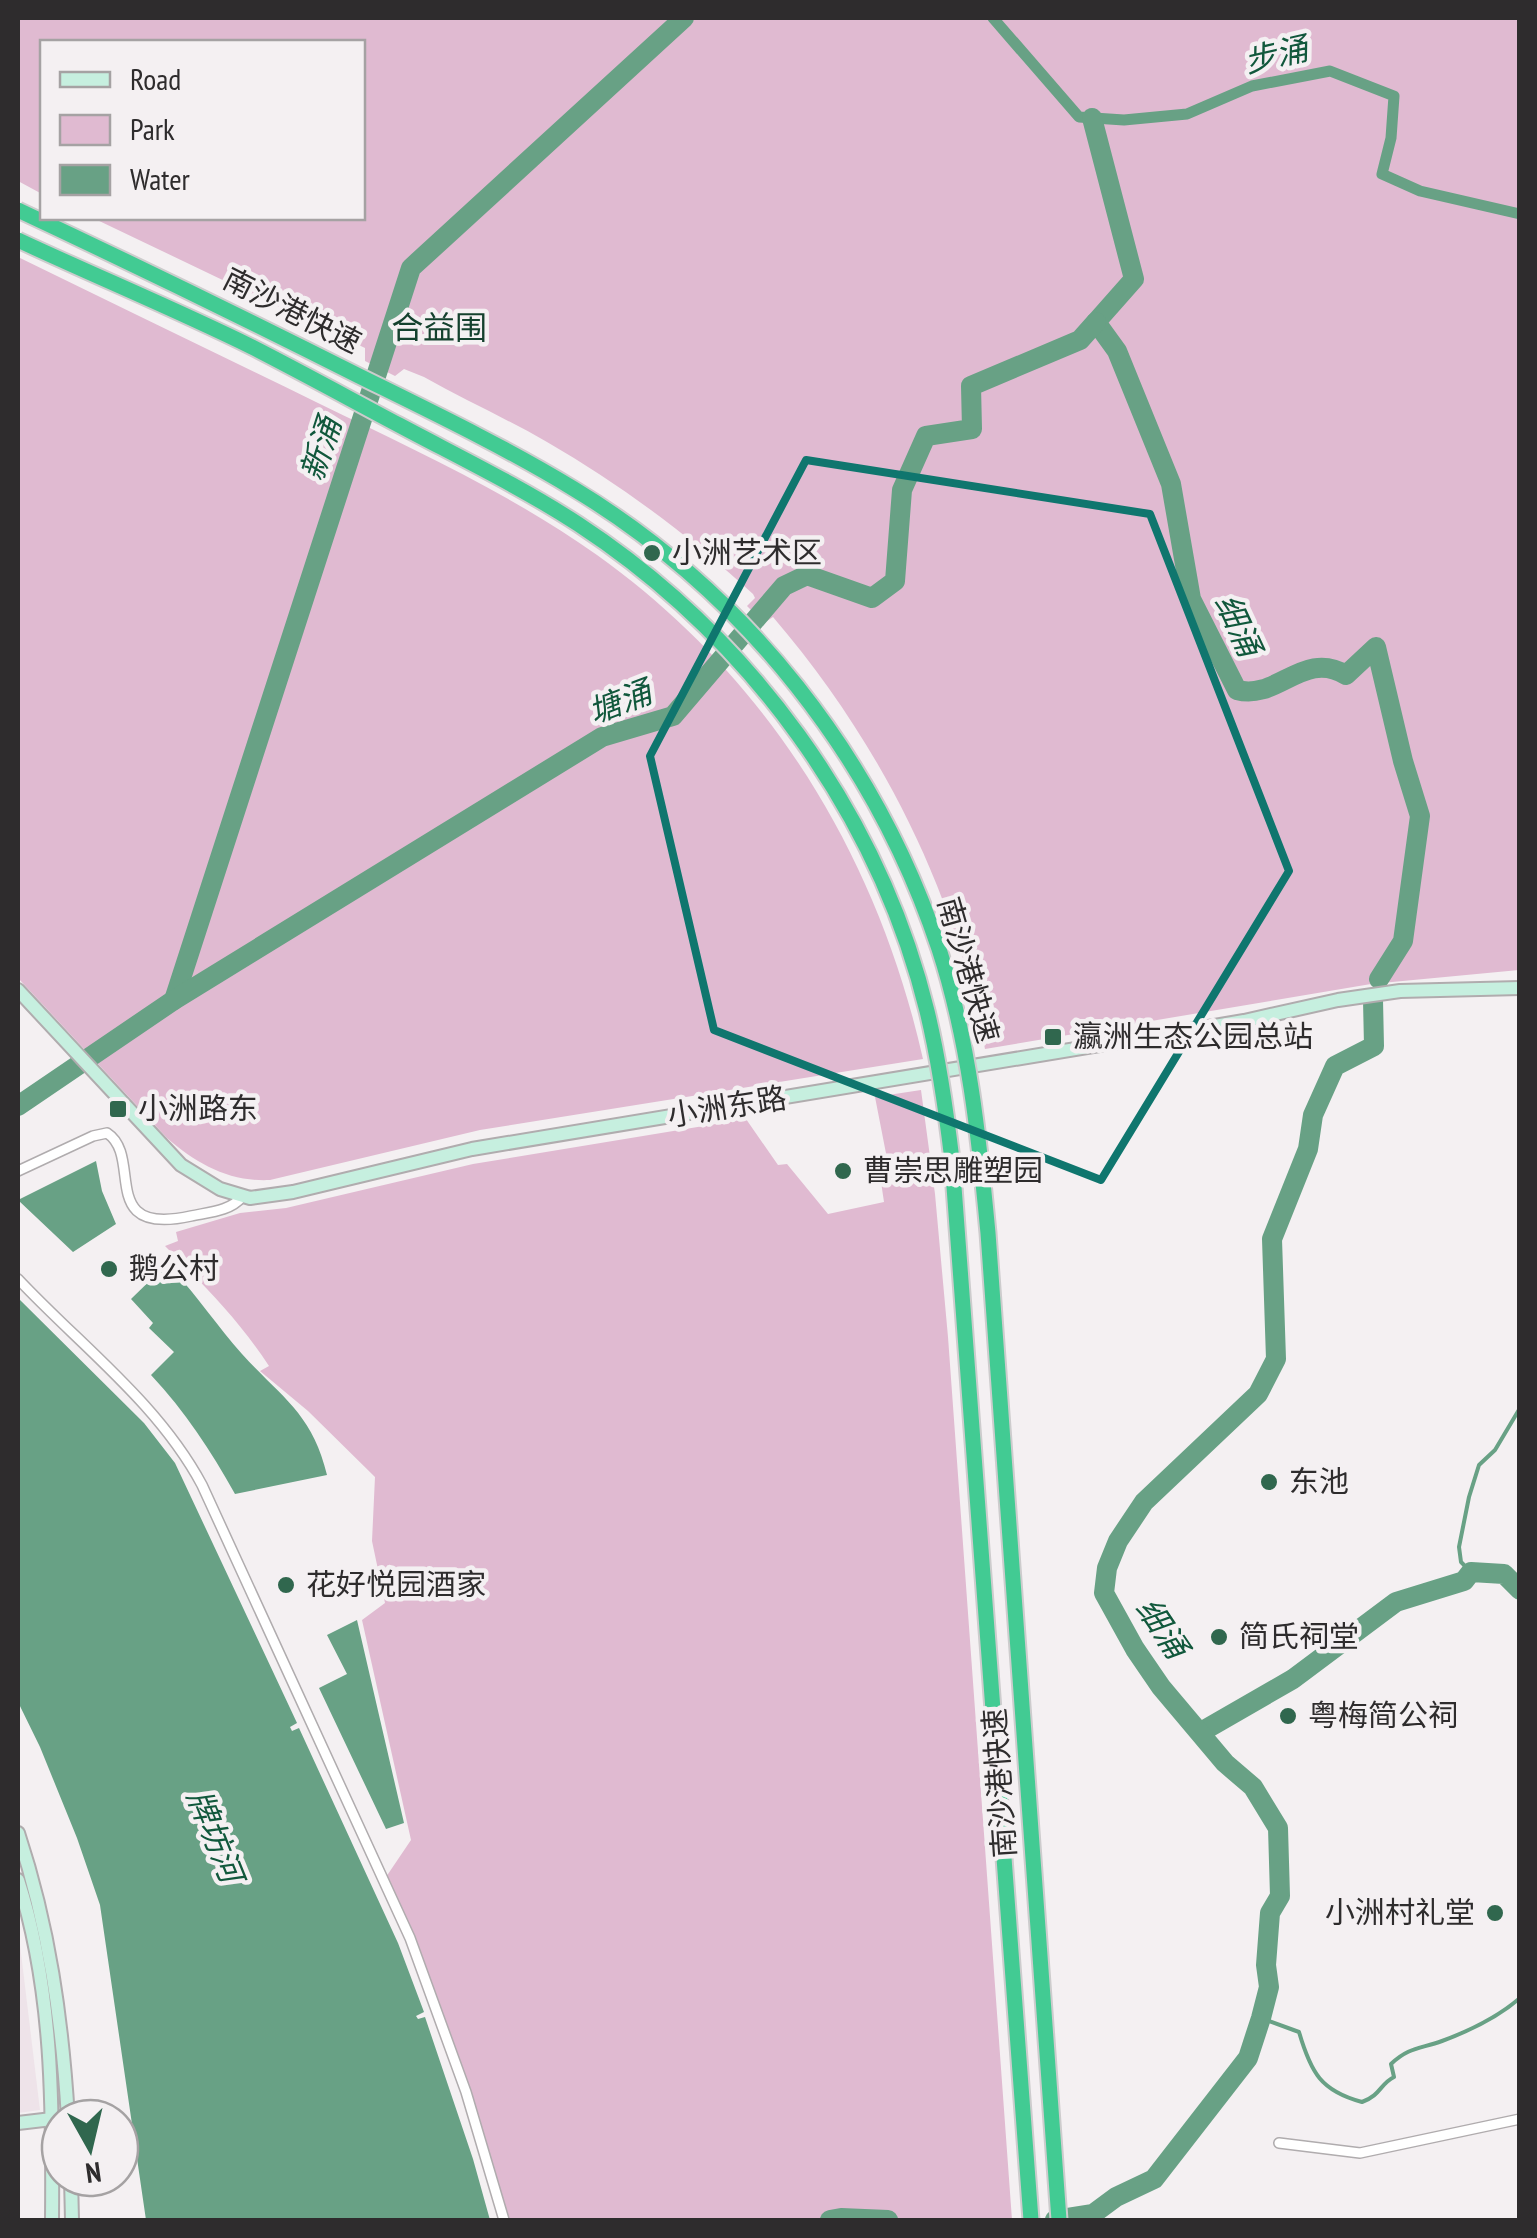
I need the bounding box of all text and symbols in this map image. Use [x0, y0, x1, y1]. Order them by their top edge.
water label: 步涌 [1240, 26, 1315, 82]
legend [40, 40, 365, 220]
text: Road [130, 59, 181, 98]
text: Park [130, 109, 175, 148]
text: Water [130, 159, 191, 198]
street label: 南沙港快速 [217, 258, 368, 361]
district label: 合益围 [391, 306, 487, 348]
water label: 新涌 [290, 409, 351, 486]
place label: 小洲艺术区 [672, 532, 822, 571]
marker: 小洲艺术区 [641, 542, 663, 564]
water label: 细涌 [1206, 587, 1273, 665]
water label: 塘涌 [582, 669, 660, 732]
street label: 南沙港快速 [930, 892, 1009, 1047]
place label: 瀛洲生态公园总站 [1073, 1016, 1313, 1055]
marker: 瀛洲生态公园总站 [1042, 1026, 1064, 1048]
street label: 小洲东路 [664, 1077, 789, 1134]
place label: 小洲路东 [138, 1088, 258, 1127]
marker: 小洲路东 [107, 1098, 129, 1120]
place label: 曹崇思雕塑园 [863, 1150, 1043, 1189]
marker: 曹崇思雕塑园 [832, 1160, 854, 1182]
place label: 鹅公村 [129, 1248, 219, 1287]
marker: 鹅公村 [98, 1258, 120, 1280]
place label: 东池 [1289, 1461, 1349, 1500]
marker: 东池 [1258, 1471, 1280, 1493]
place label: 花好悦园酒家 [306, 1564, 486, 1603]
marker: 花好悦园酒家 [275, 1574, 297, 1596]
water label: 细涌 [1128, 1589, 1200, 1668]
place label: 简氏祠堂 [1239, 1616, 1359, 1655]
marker: 简氏祠堂 [1208, 1626, 1230, 1648]
place label: 粤梅简公祠 [1308, 1695, 1458, 1734]
marker: 粤梅简公祠 [1277, 1705, 1299, 1727]
street label: 南沙港快速 [974, 1707, 1023, 1859]
water label: 牌坊河 [178, 1783, 256, 1894]
place label: 小洲村礼堂 [1325, 1892, 1475, 1931]
marker: 小洲村礼堂 [1484, 1902, 1506, 1924]
north arrow [40, 2098, 140, 2198]
text: N [83, 2154, 104, 2193]

